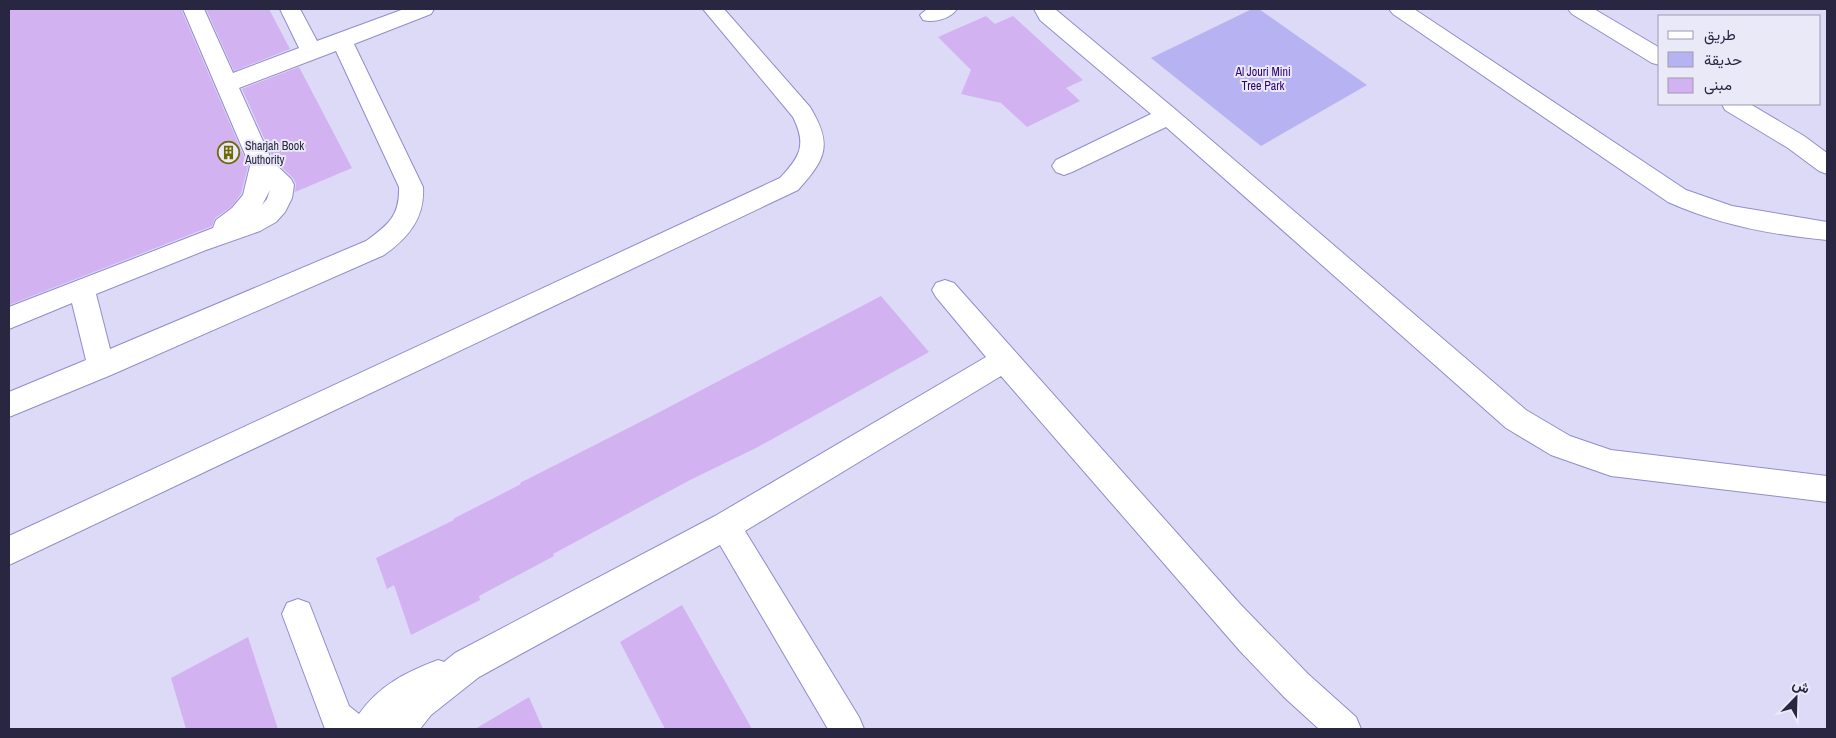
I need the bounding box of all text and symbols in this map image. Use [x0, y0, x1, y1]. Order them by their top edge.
legend [1658, 15, 1821, 105]
text: طريق [1704, 24, 1736, 45]
text: حديقة [1704, 49, 1742, 70]
park label: Al Jouri Mini Tree Park [1234, 64, 1291, 94]
text: مبنى [1704, 74, 1732, 95]
place label: Sharjah Book Authority [244, 138, 304, 168]
building icon: Sharjah Book Authority [217, 141, 241, 165]
north arrow [1771, 673, 1821, 723]
text: ش [1790, 674, 1812, 698]

